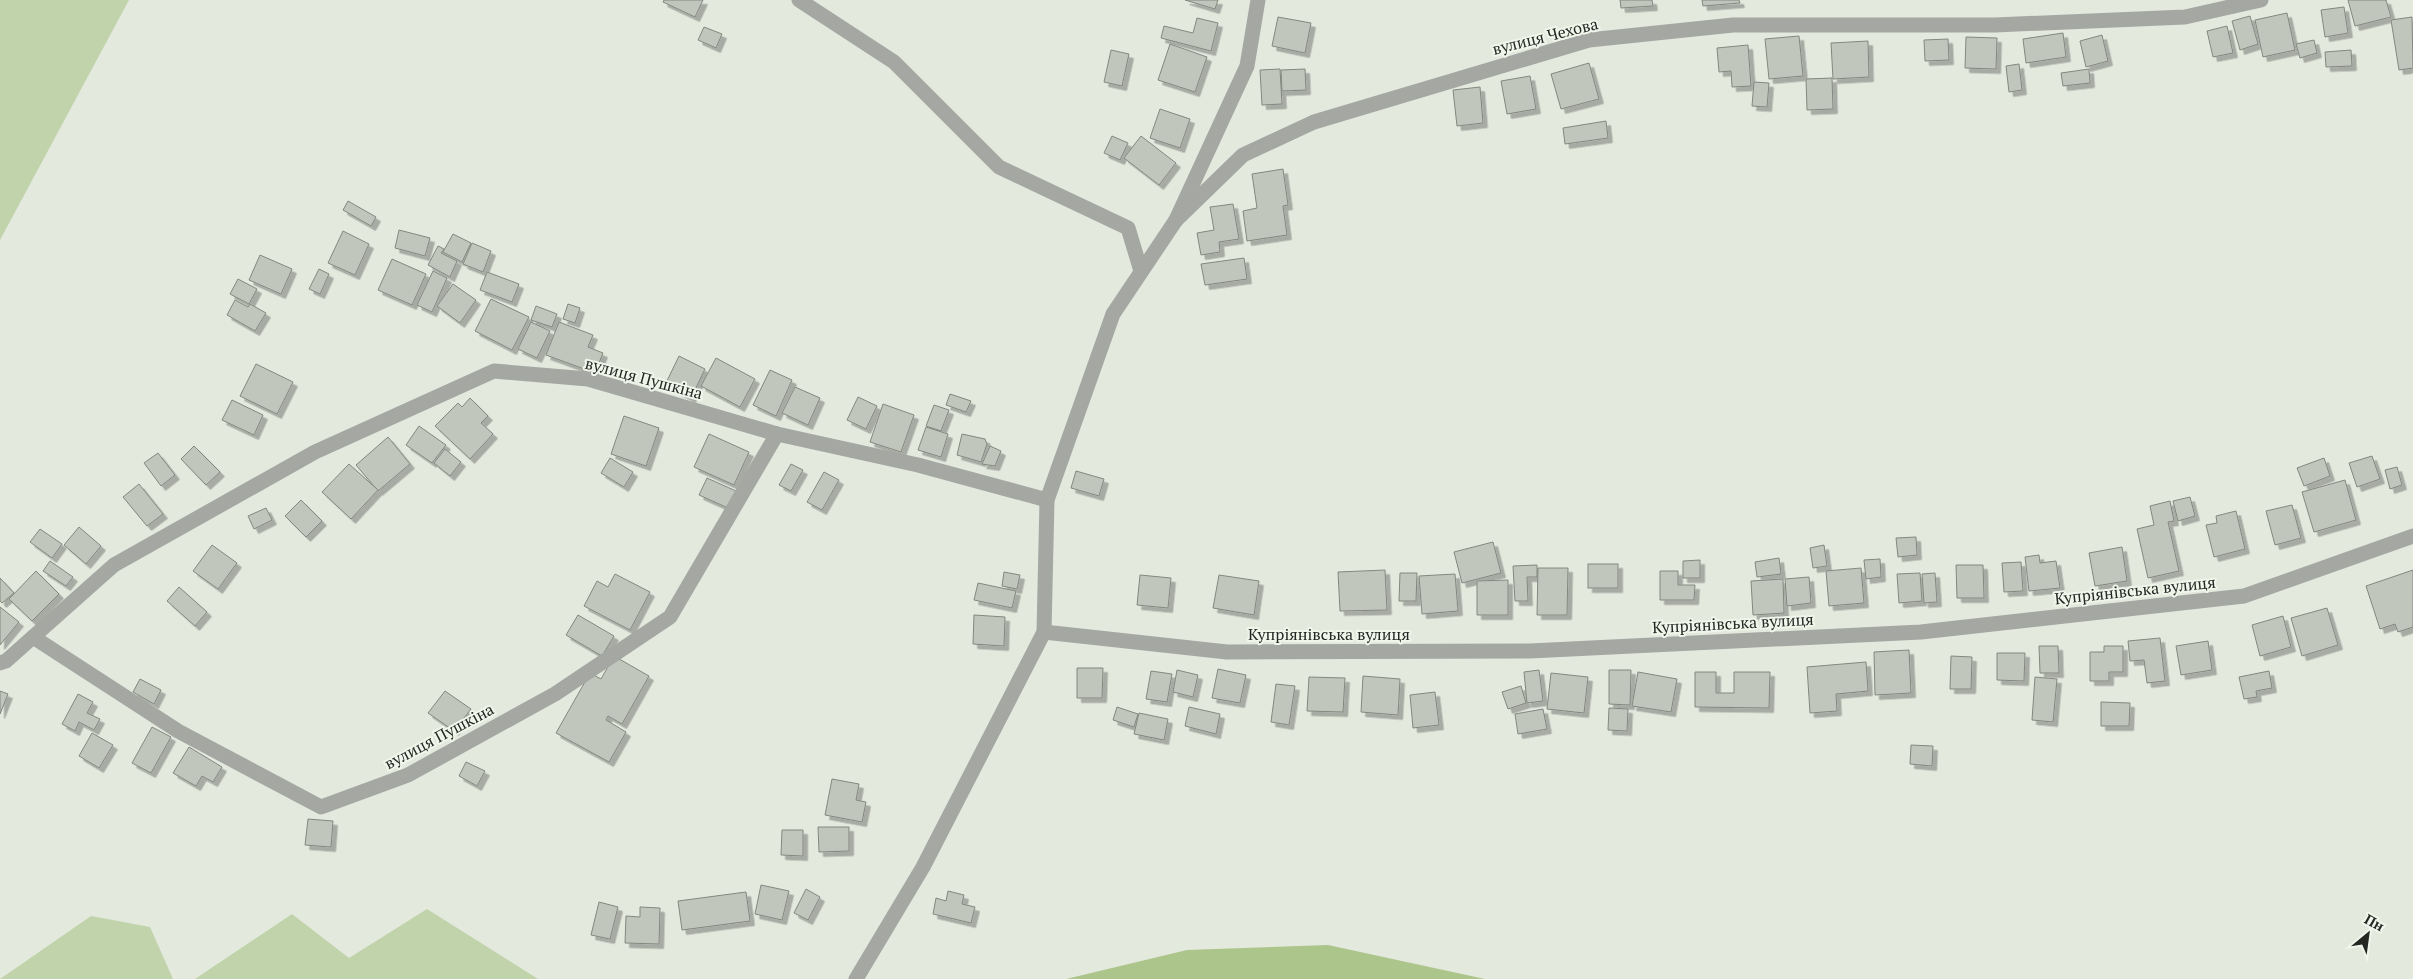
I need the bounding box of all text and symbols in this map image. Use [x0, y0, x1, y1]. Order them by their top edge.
street label: вулиця Чехова [1490, 12, 1600, 60]
street label: вулиця Пушкіна [583, 352, 705, 404]
street label: Купріянівська вулиця [2053, 571, 2217, 609]
street label: Купріянівська вулиця [1652, 608, 1814, 638]
street label: Купріянівська вулиця [1248, 623, 1410, 645]
street label: вулиця Пушкіна [380, 698, 498, 774]
north arrow [2343, 909, 2393, 959]
text: Пн [2361, 909, 2388, 935]

